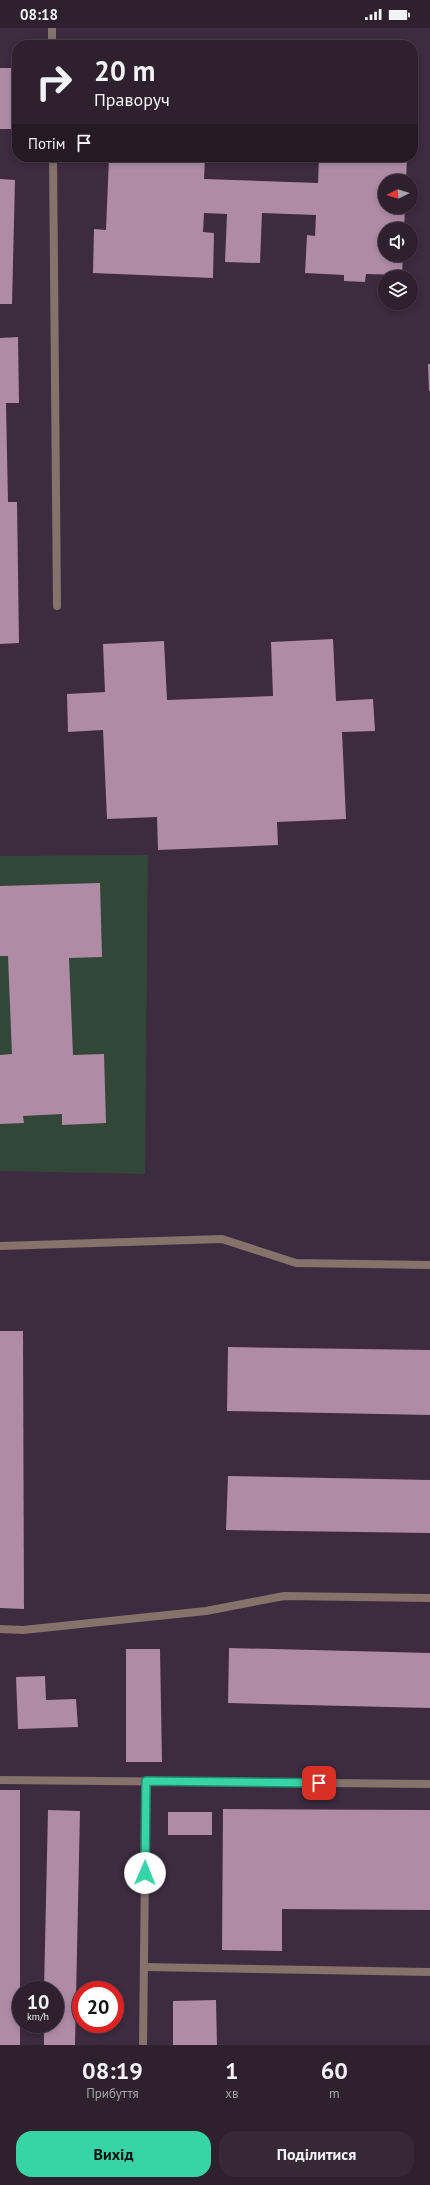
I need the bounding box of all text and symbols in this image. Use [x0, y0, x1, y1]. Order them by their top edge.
text: 08:18 [20, 5, 58, 24]
text: 20 m [94, 52, 155, 89]
icon: right [28, 56, 80, 108]
text: Праворуч [94, 88, 170, 111]
icon: arrive [73, 132, 95, 154]
text: Потім [28, 134, 65, 153]
north arrow [378, 174, 418, 214]
map controls [378, 174, 418, 310]
button: sound [378, 222, 418, 262]
button: layers [378, 270, 418, 310]
pin [302, 1766, 336, 1800]
icon: arrive [308, 1772, 330, 1794]
position arrow [124, 1852, 166, 1894]
speed limit sign: 20 [72, 1981, 124, 2033]
text: 10 [27, 1989, 49, 2015]
text: km/h [27, 2010, 49, 2023]
text: 08:19 [82, 2055, 143, 2086]
text: 1 [225, 2055, 239, 2086]
text: 60 [321, 2055, 348, 2086]
text: Прибуття [86, 2085, 139, 2102]
text: хв [225, 2085, 238, 2102]
text: m [329, 2085, 340, 2102]
button: Вихід [16, 2131, 211, 2177]
button: Поділитися [219, 2131, 414, 2177]

